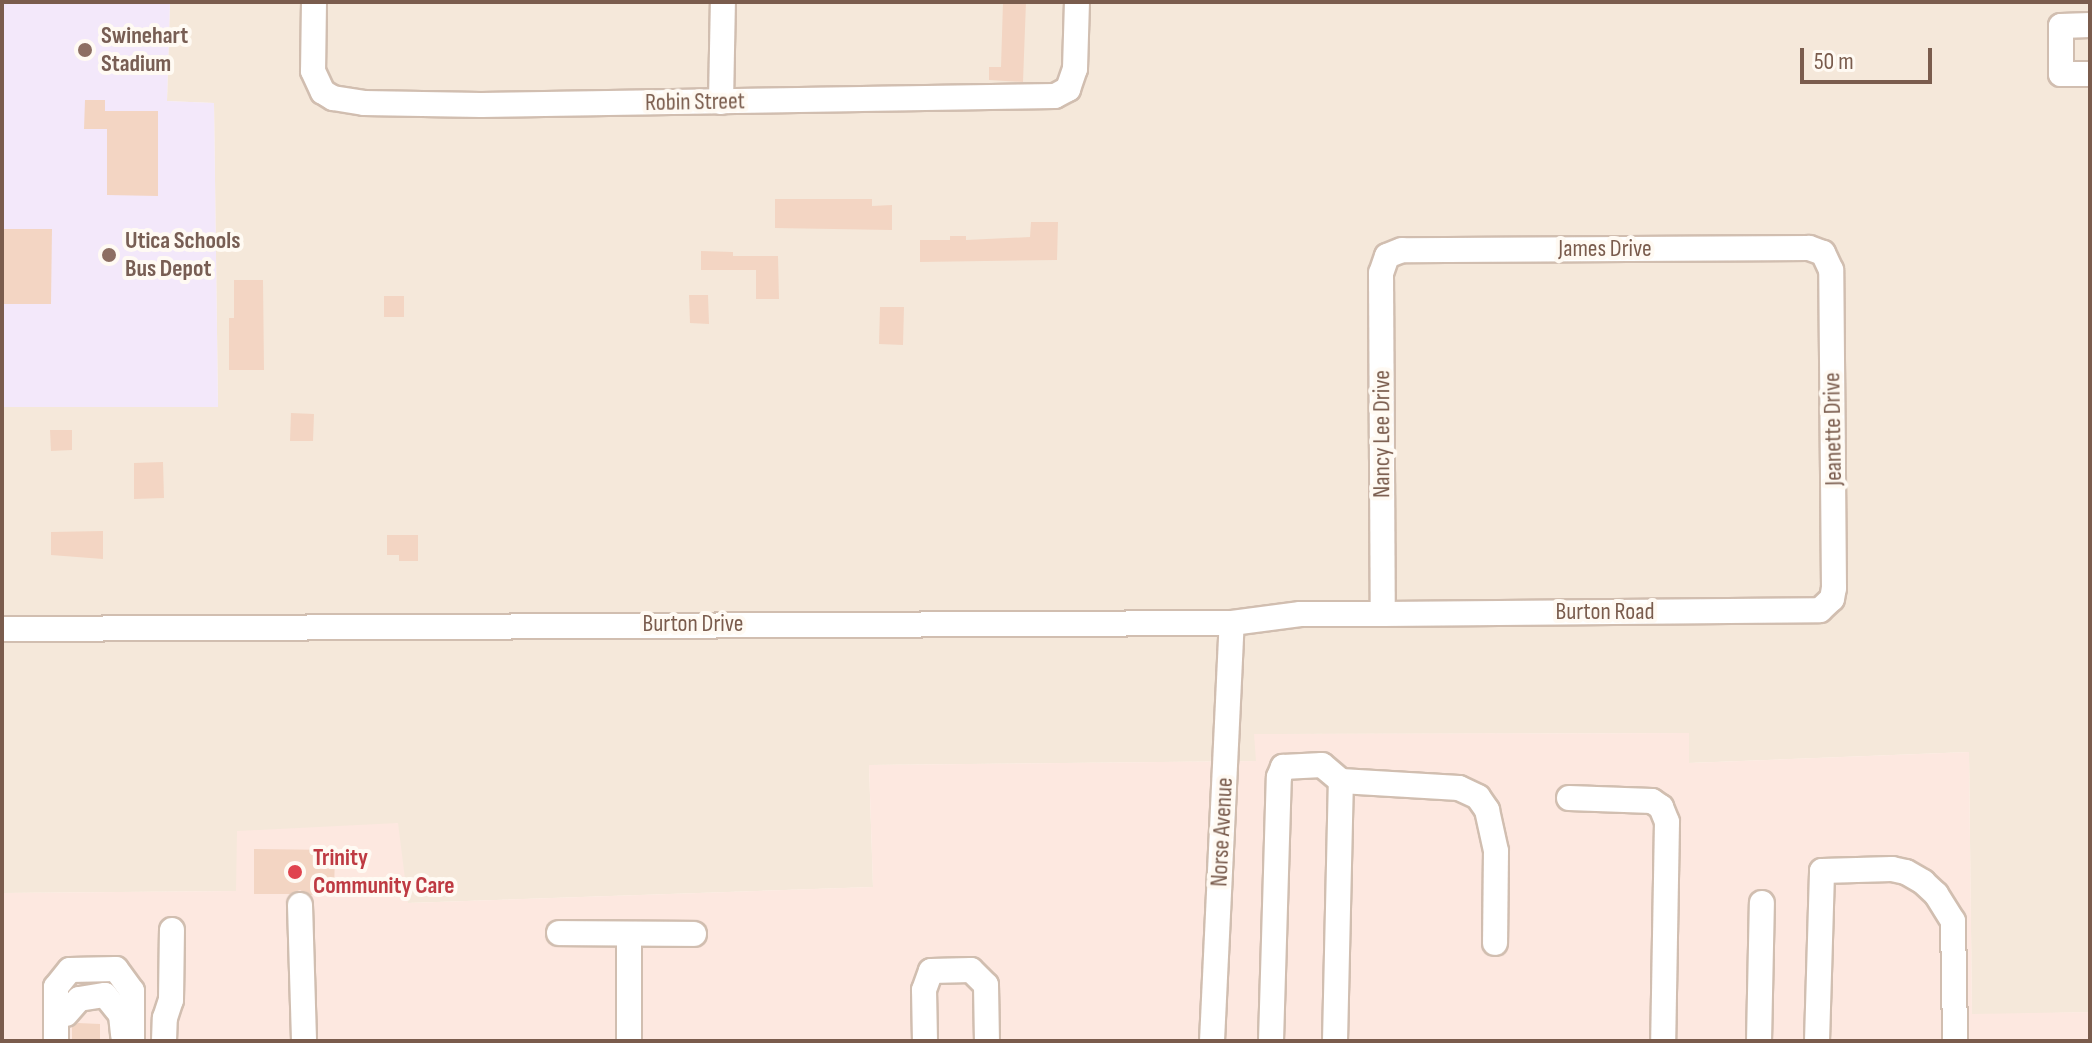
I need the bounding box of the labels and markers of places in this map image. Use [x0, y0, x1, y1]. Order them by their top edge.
place label: Swinehart Stadium [101, 22, 188, 78]
marker: Swinehart Stadium [76, 41, 94, 59]
place label: Utica Schools Bus Depot [125, 227, 240, 283]
marker: Utica Schools Bus Depot [100, 246, 118, 264]
place label: Trinity Community Care [313, 844, 455, 900]
marker: Trinity Community Care [284, 861, 306, 883]

